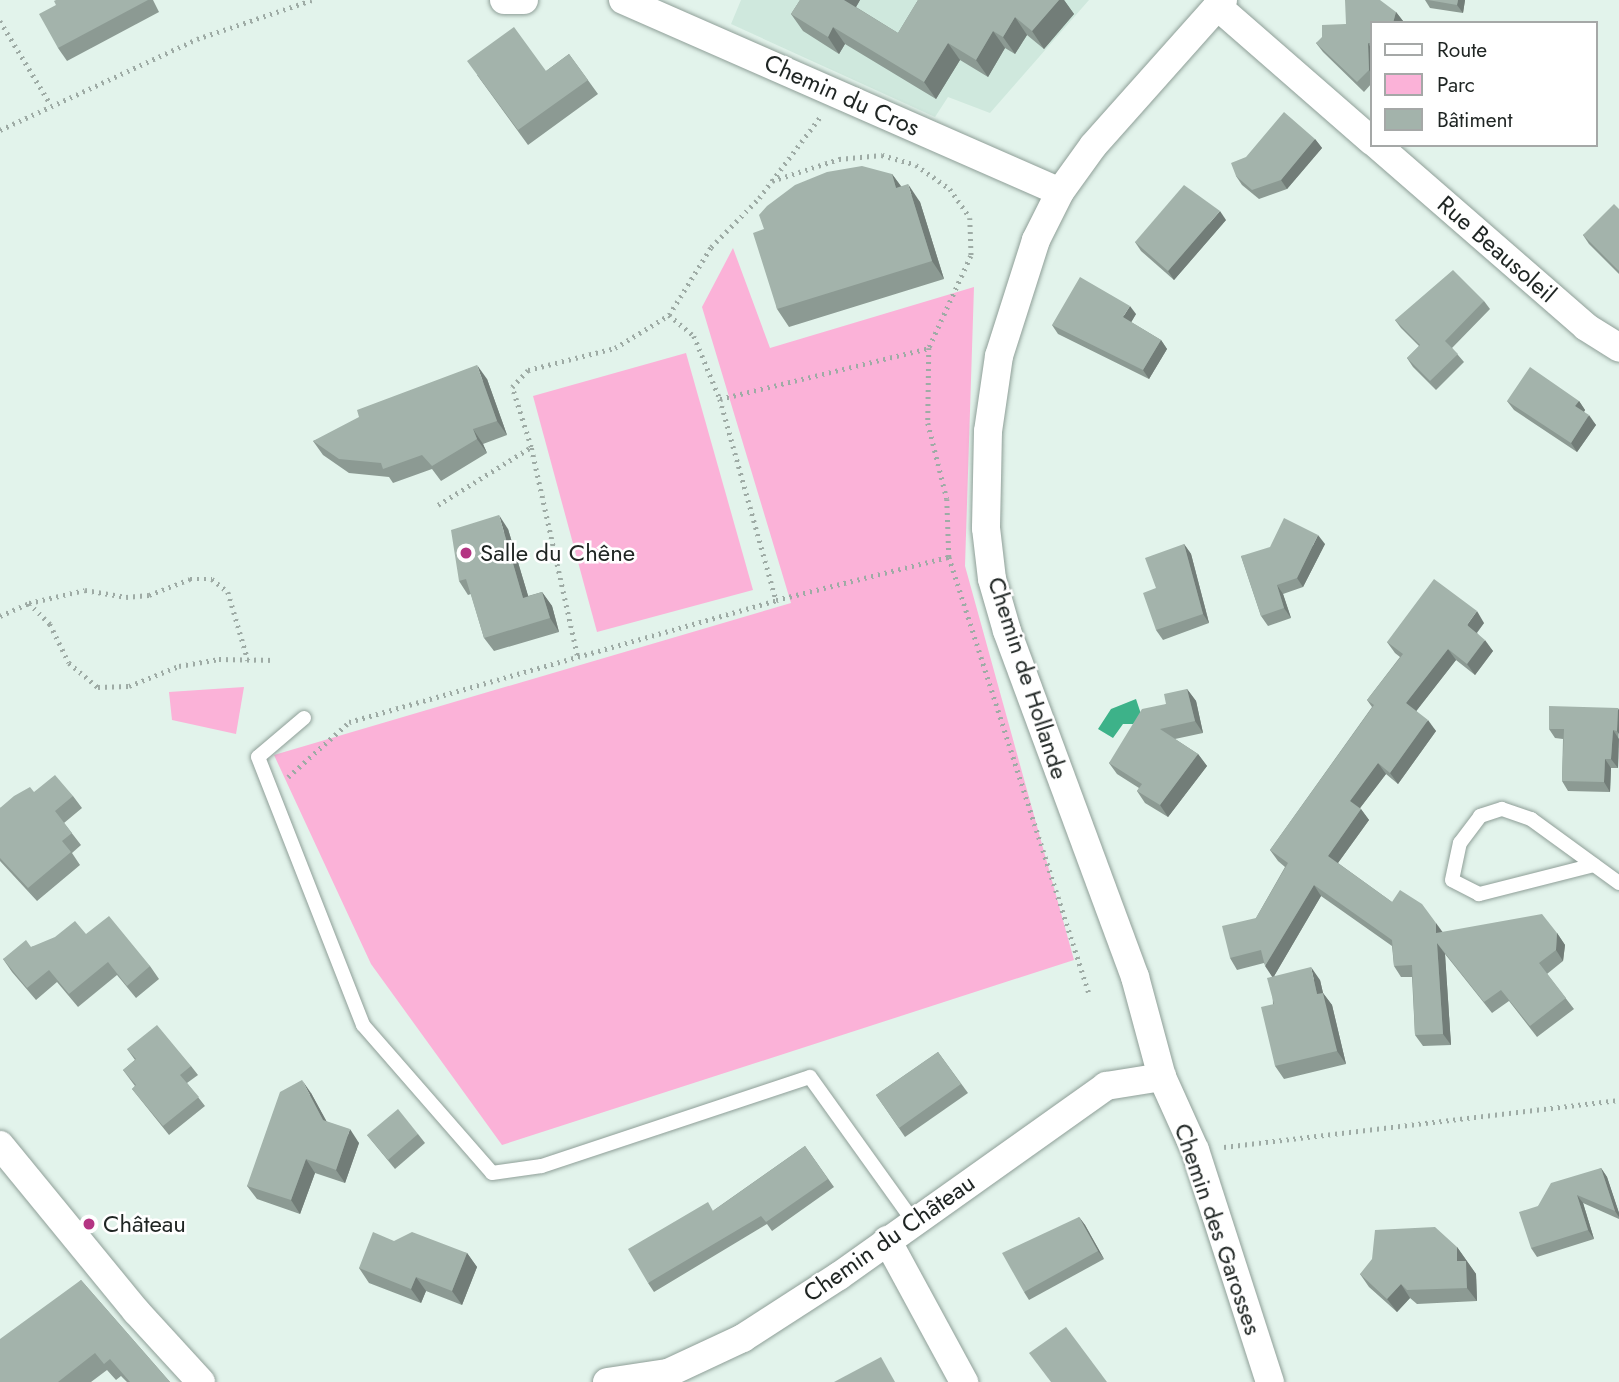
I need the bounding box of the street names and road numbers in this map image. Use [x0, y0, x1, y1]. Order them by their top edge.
street label: Chemin du Cros [760, 48, 924, 142]
street label: Rue Beausoleil [1432, 190, 1562, 308]
street label: Chemin de Hollande [982, 573, 1074, 783]
street label: Chemin des Garosses [1168, 1120, 1268, 1338]
street label: Chemin du Château [798, 1168, 980, 1308]

